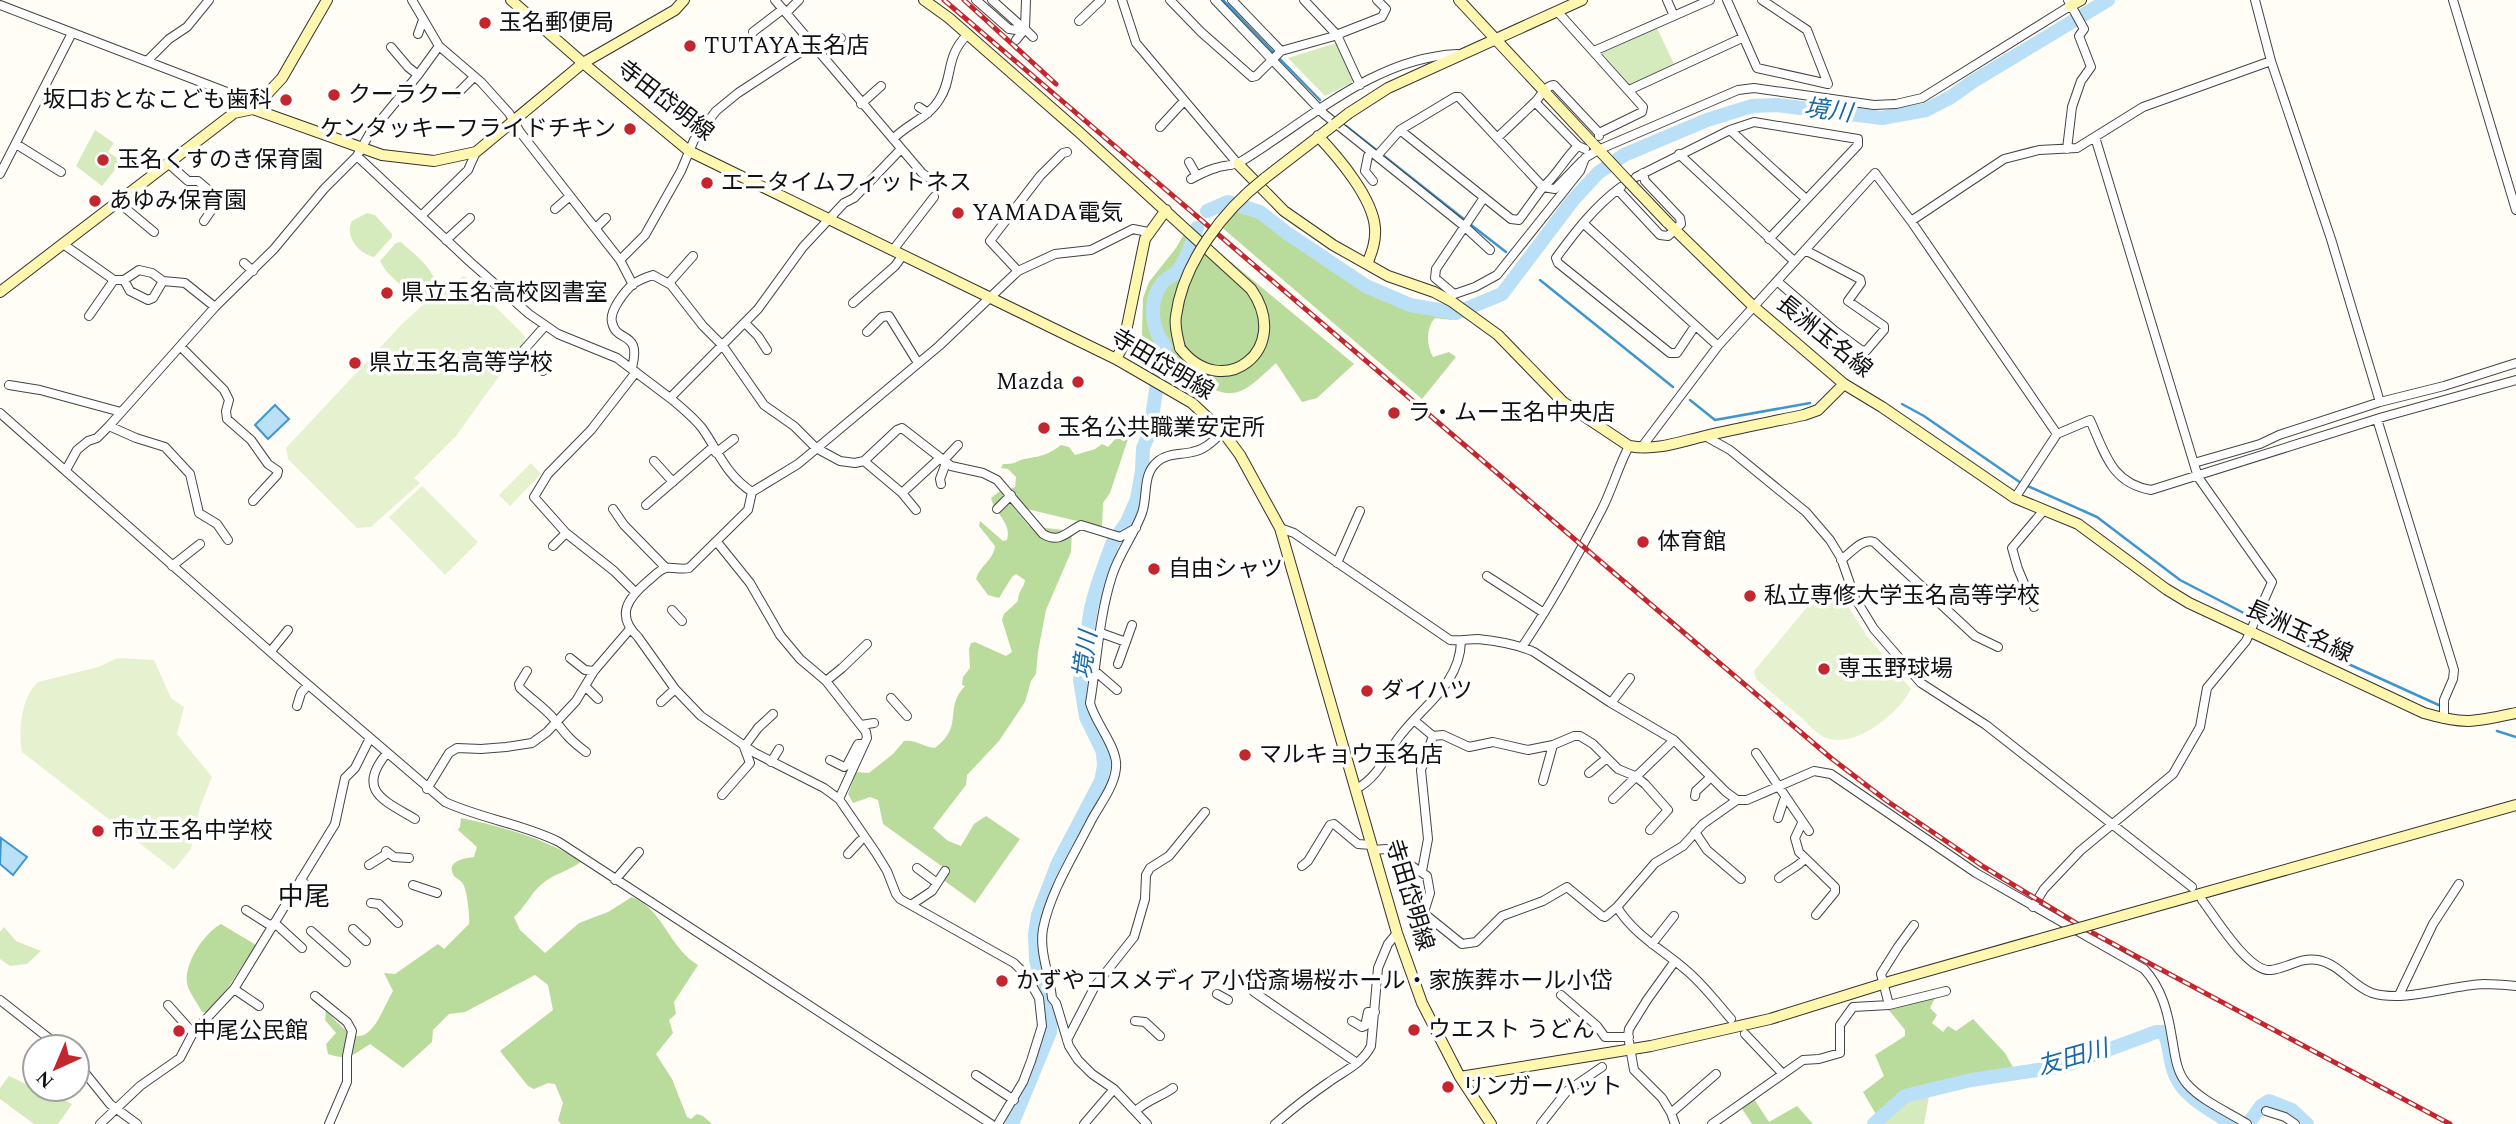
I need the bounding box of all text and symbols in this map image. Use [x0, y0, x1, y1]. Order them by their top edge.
place label: 玉名郵便局 [499, 6, 614, 41]
marker: 玉名郵便局 [477, 15, 493, 31]
place label: TUTAYA玉名店 [704, 29, 869, 64]
marker: TUTAYA玉名店 [682, 38, 698, 54]
street label: 寺田岱明線 [609, 52, 721, 150]
place label: クーラクー [348, 78, 463, 113]
place label: 坂口おとなこども歯科 [43, 83, 272, 118]
marker: クーラクー [326, 87, 342, 103]
water label: 境川 [1802, 90, 1857, 132]
marker: 坂口おとなこども歯科 [278, 92, 294, 108]
place label: ケンタッキーフライドチキン [320, 112, 616, 147]
marker: ケンタッキーフライドチキン [622, 121, 638, 137]
place label: 玉名くすのき保育園 [117, 143, 323, 178]
marker: 玉名くすのき保育園 [95, 152, 111, 168]
place label: エニタイムフィットネス [721, 166, 972, 201]
marker: エニタイムフィットネス [699, 175, 715, 191]
place label: あゆみ保育園 [109, 184, 247, 219]
marker: あゆみ保育園 [87, 193, 103, 209]
place label: YAMADA電気 [972, 196, 1124, 231]
marker: YAMADA電気 [950, 205, 966, 221]
place label: 県立玉名高校図書室 [401, 276, 608, 311]
marker: 県立玉名高校図書室 [379, 285, 395, 301]
street label: 長洲玉名線 [1768, 287, 1880, 387]
street label: 寺田岱明線 [1104, 320, 1220, 410]
place label: 県立玉名高等学校 [369, 346, 553, 381]
marker: 県立玉名高等学校 [347, 355, 363, 371]
place label: Mazda [996, 365, 1064, 400]
marker: Mazda [1070, 374, 1086, 390]
place label: ラ・ムー玉名中央店 [1408, 396, 1615, 431]
marker: ラ・ムー玉名中央店 [1386, 405, 1402, 421]
place label: 玉名公共職業安定所 [1058, 411, 1265, 446]
marker: 玉名公共職業安定所 [1036, 420, 1052, 436]
place label: 体育館 [1657, 525, 1726, 560]
marker: 体育館 [1635, 534, 1651, 550]
place label: 自由シャツ [1168, 552, 1283, 587]
marker: 自由シャツ [1146, 561, 1162, 577]
place label: 私立専修大学玉名高等学校 [1764, 579, 2040, 614]
marker: 私立専修大学玉名高等学校 [1742, 588, 1758, 604]
street label: 長洲玉名線 [2239, 592, 2359, 672]
water label: 境川 [1065, 626, 1108, 681]
place label: 専玉野球場 [1838, 652, 1953, 687]
marker: 専玉野球場 [1816, 661, 1832, 677]
place label: ダイハツ [1381, 674, 1473, 709]
marker: ダイハツ [1359, 683, 1375, 699]
place label: マルキョウ玉名店 [1259, 738, 1443, 773]
marker: マルキョウ玉名店 [1237, 747, 1253, 763]
place label: 市立玉名中学校 [112, 814, 273, 849]
marker: 市立玉名中学校 [90, 823, 106, 839]
street label: 寺田岱明線 [1375, 835, 1443, 955]
district label: 中尾 [278, 877, 330, 917]
place label: かずやコスメディア小岱斎場桜ホール・家族葬ホール小岱 [1016, 964, 1612, 999]
marker: かずやコスメディア小岱斎場桜ホール・家族葬ホール小岱 [994, 973, 1010, 989]
place label: ウエスト うどん [1428, 1013, 1595, 1048]
place label: 中尾公民館 [193, 1014, 308, 1049]
marker: ウエスト うどん [1406, 1022, 1422, 1038]
marker: 中尾公民館 [171, 1023, 187, 1039]
water label: 友田川 [2033, 1030, 2115, 1085]
north arrow [21, 1033, 91, 1103]
text: N [30, 1063, 61, 1095]
place label: リンガーハット [1462, 1070, 1623, 1105]
marker: リンガーハット [1440, 1079, 1456, 1095]

